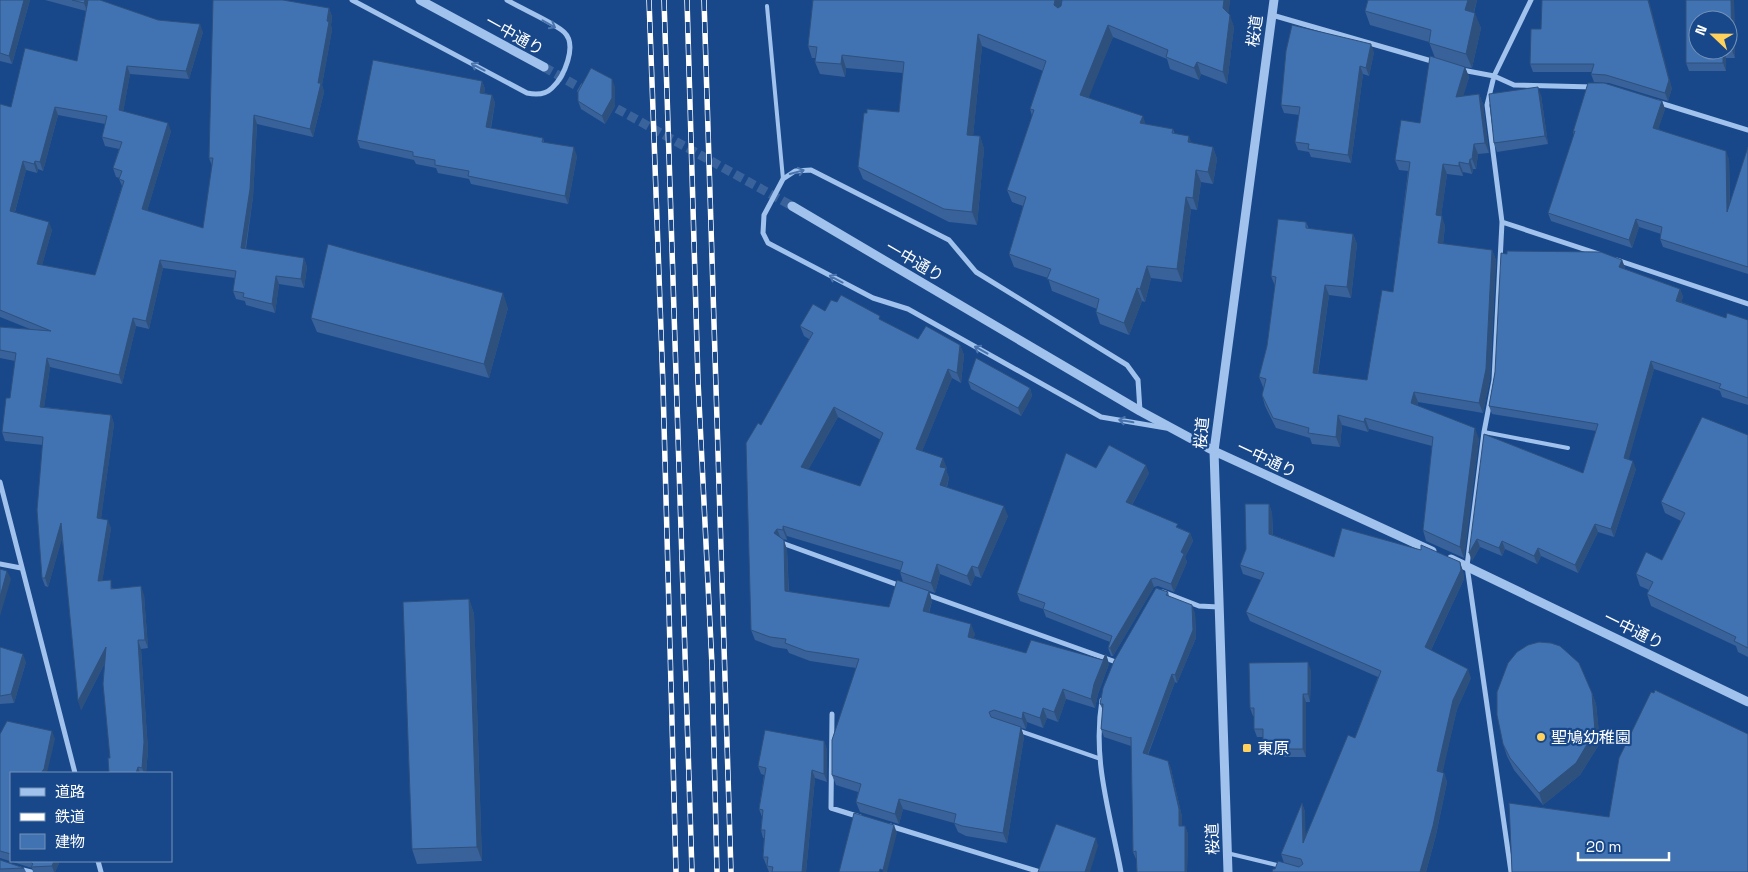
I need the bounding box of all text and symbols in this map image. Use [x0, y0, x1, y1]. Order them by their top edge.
north arrow [1688, 10, 1738, 60]
street label: 一中通り [482, 11, 548, 60]
street label: 桜道 [1242, 14, 1267, 48]
one-way arrow [542, 19, 557, 29]
text: N [1691, 22, 1711, 38]
one-way arrow [470, 62, 485, 72]
one-way arrow [789, 167, 805, 177]
street label: 一中通り [882, 236, 948, 287]
one-way arrow [829, 274, 844, 283]
one-way arrow [975, 344, 989, 354]
one-way arrow [1118, 415, 1134, 425]
street label: 桜道 [1190, 416, 1213, 450]
street label: 一中通り [1233, 436, 1300, 482]
street label: 一中通り [1600, 607, 1667, 654]
place label: 聖鳩幼稚園 [1551, 727, 1631, 748]
marker: 聖鳩幼稚園 [1535, 731, 1547, 743]
place label: 東原 [1257, 738, 1289, 759]
marker: 東原 [1241, 742, 1253, 754]
legend [10, 772, 172, 862]
text: 道路 [55, 782, 85, 801]
text: 鉄道 [55, 807, 85, 826]
street label: 桜道 [1201, 823, 1224, 855]
scale bar [1578, 830, 1669, 862]
text: 建物 [55, 832, 85, 851]
text: 20 m [1586, 837, 1621, 856]

